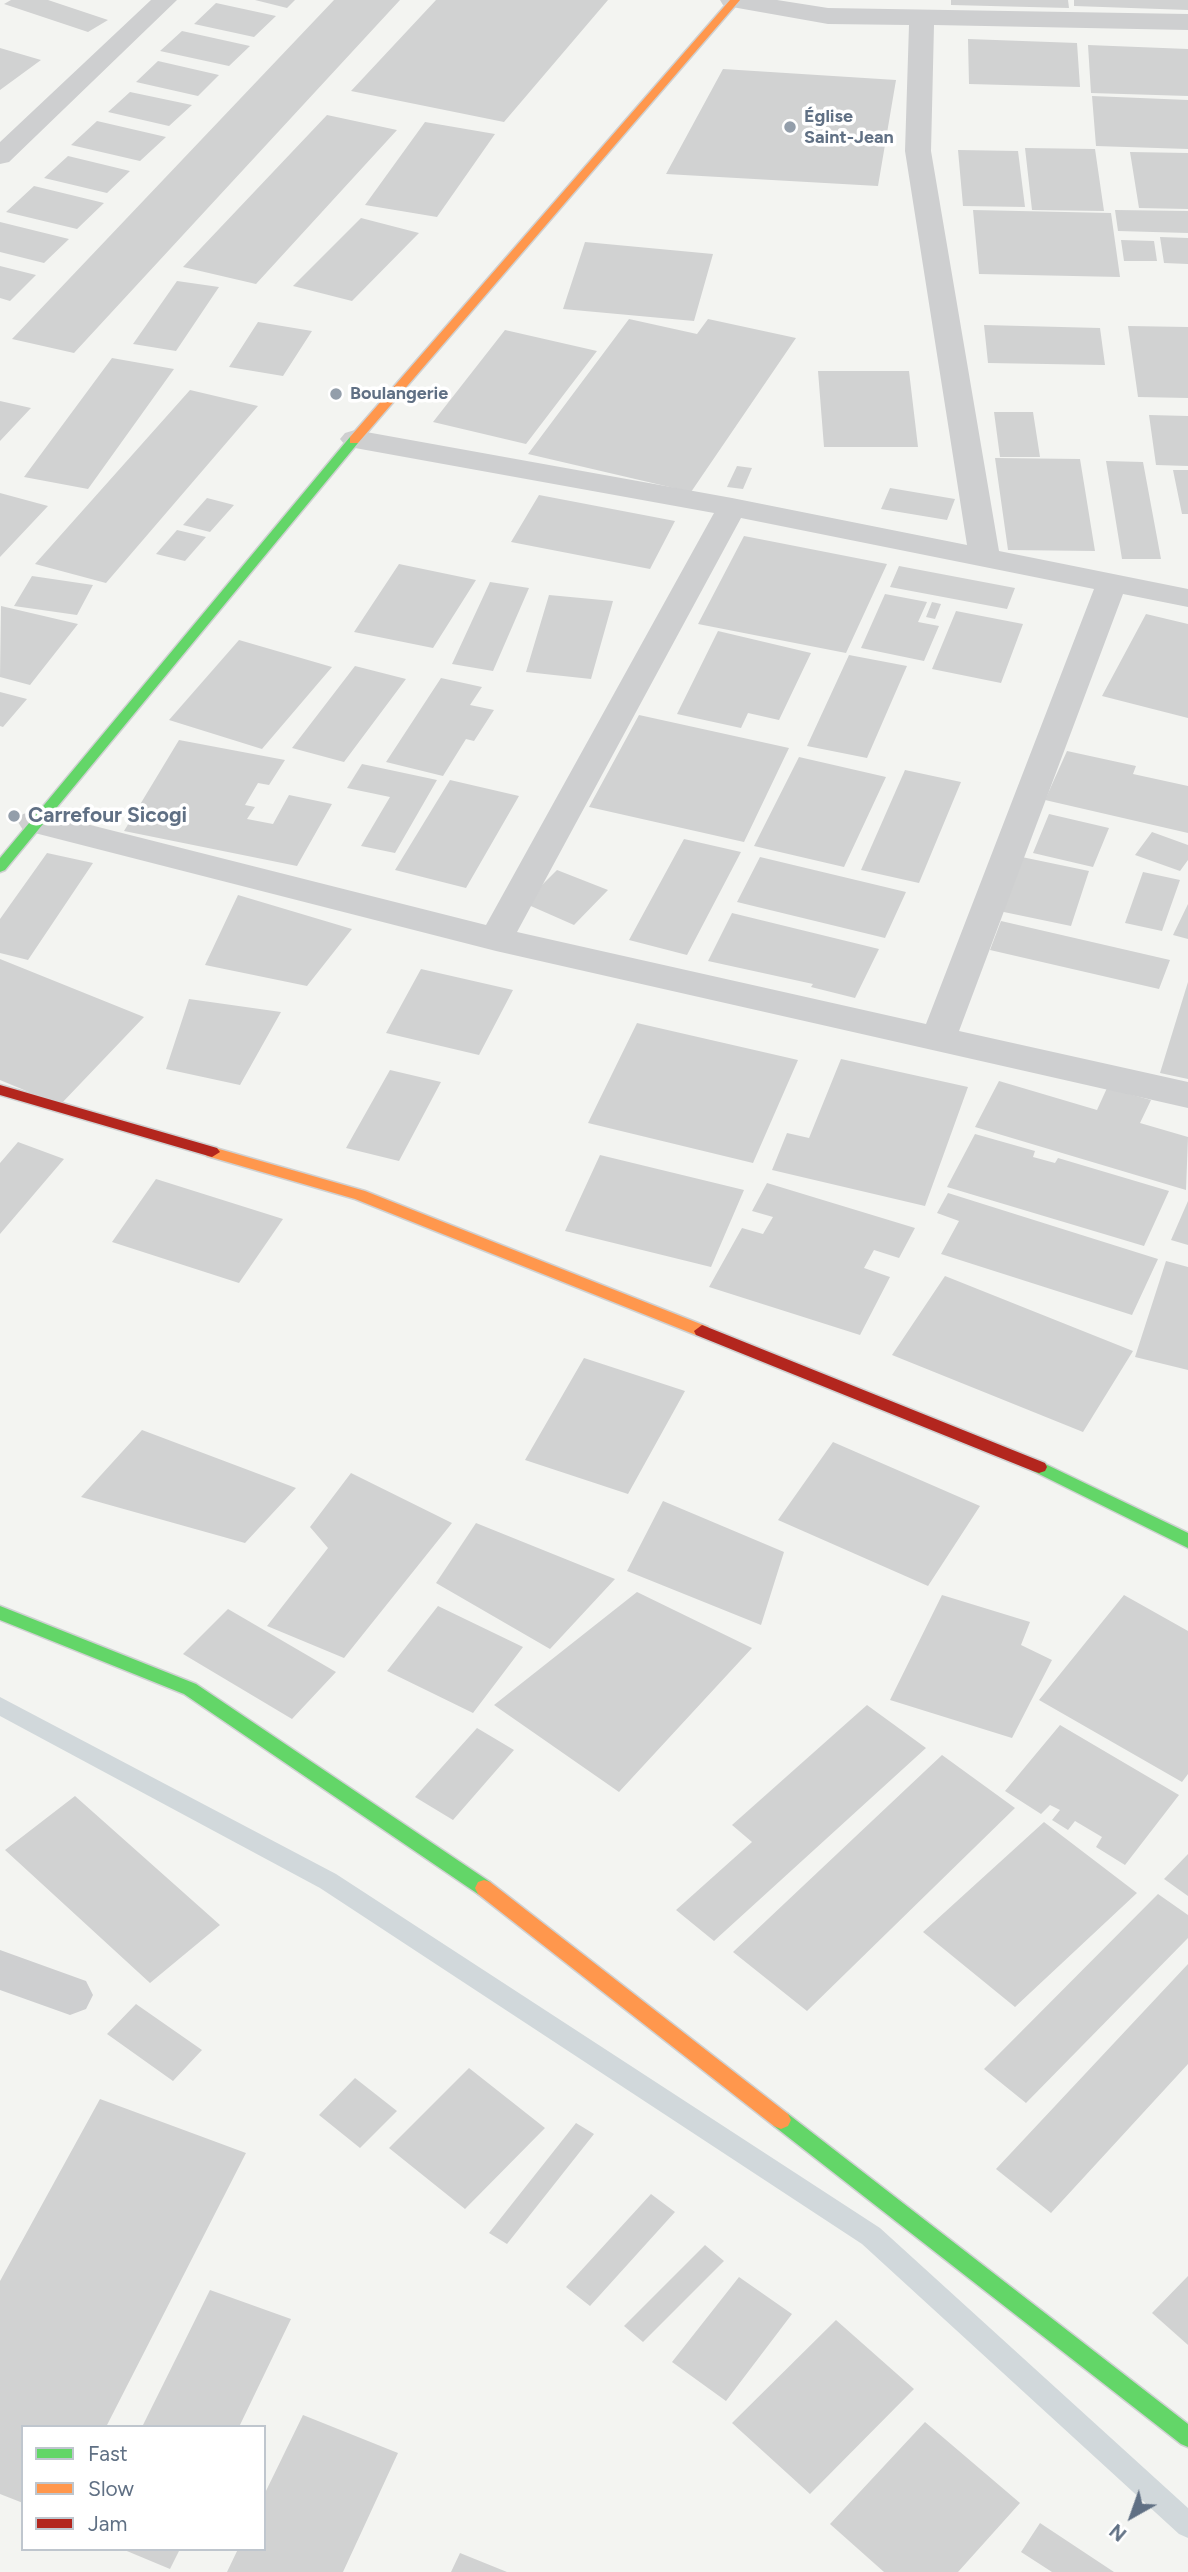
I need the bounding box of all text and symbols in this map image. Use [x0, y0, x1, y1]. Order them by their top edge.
place label: Église Saint-Jean [804, 106, 894, 148]
marker: Église Saint-Jean [782, 119, 798, 135]
place label: Boulangerie [350, 383, 448, 405]
marker: Boulangerie [328, 386, 344, 402]
place label: Carrefour Sicogi [28, 803, 187, 829]
marker: Carrefour Sicogi [6, 808, 22, 824]
legend [21, 2425, 266, 2551]
text: Fast [88, 2441, 128, 2466]
text: Slow [88, 2476, 134, 2501]
north arrow [1097, 2481, 1167, 2551]
text: Jam [88, 2511, 127, 2536]
text: N [1105, 2519, 1131, 2546]

